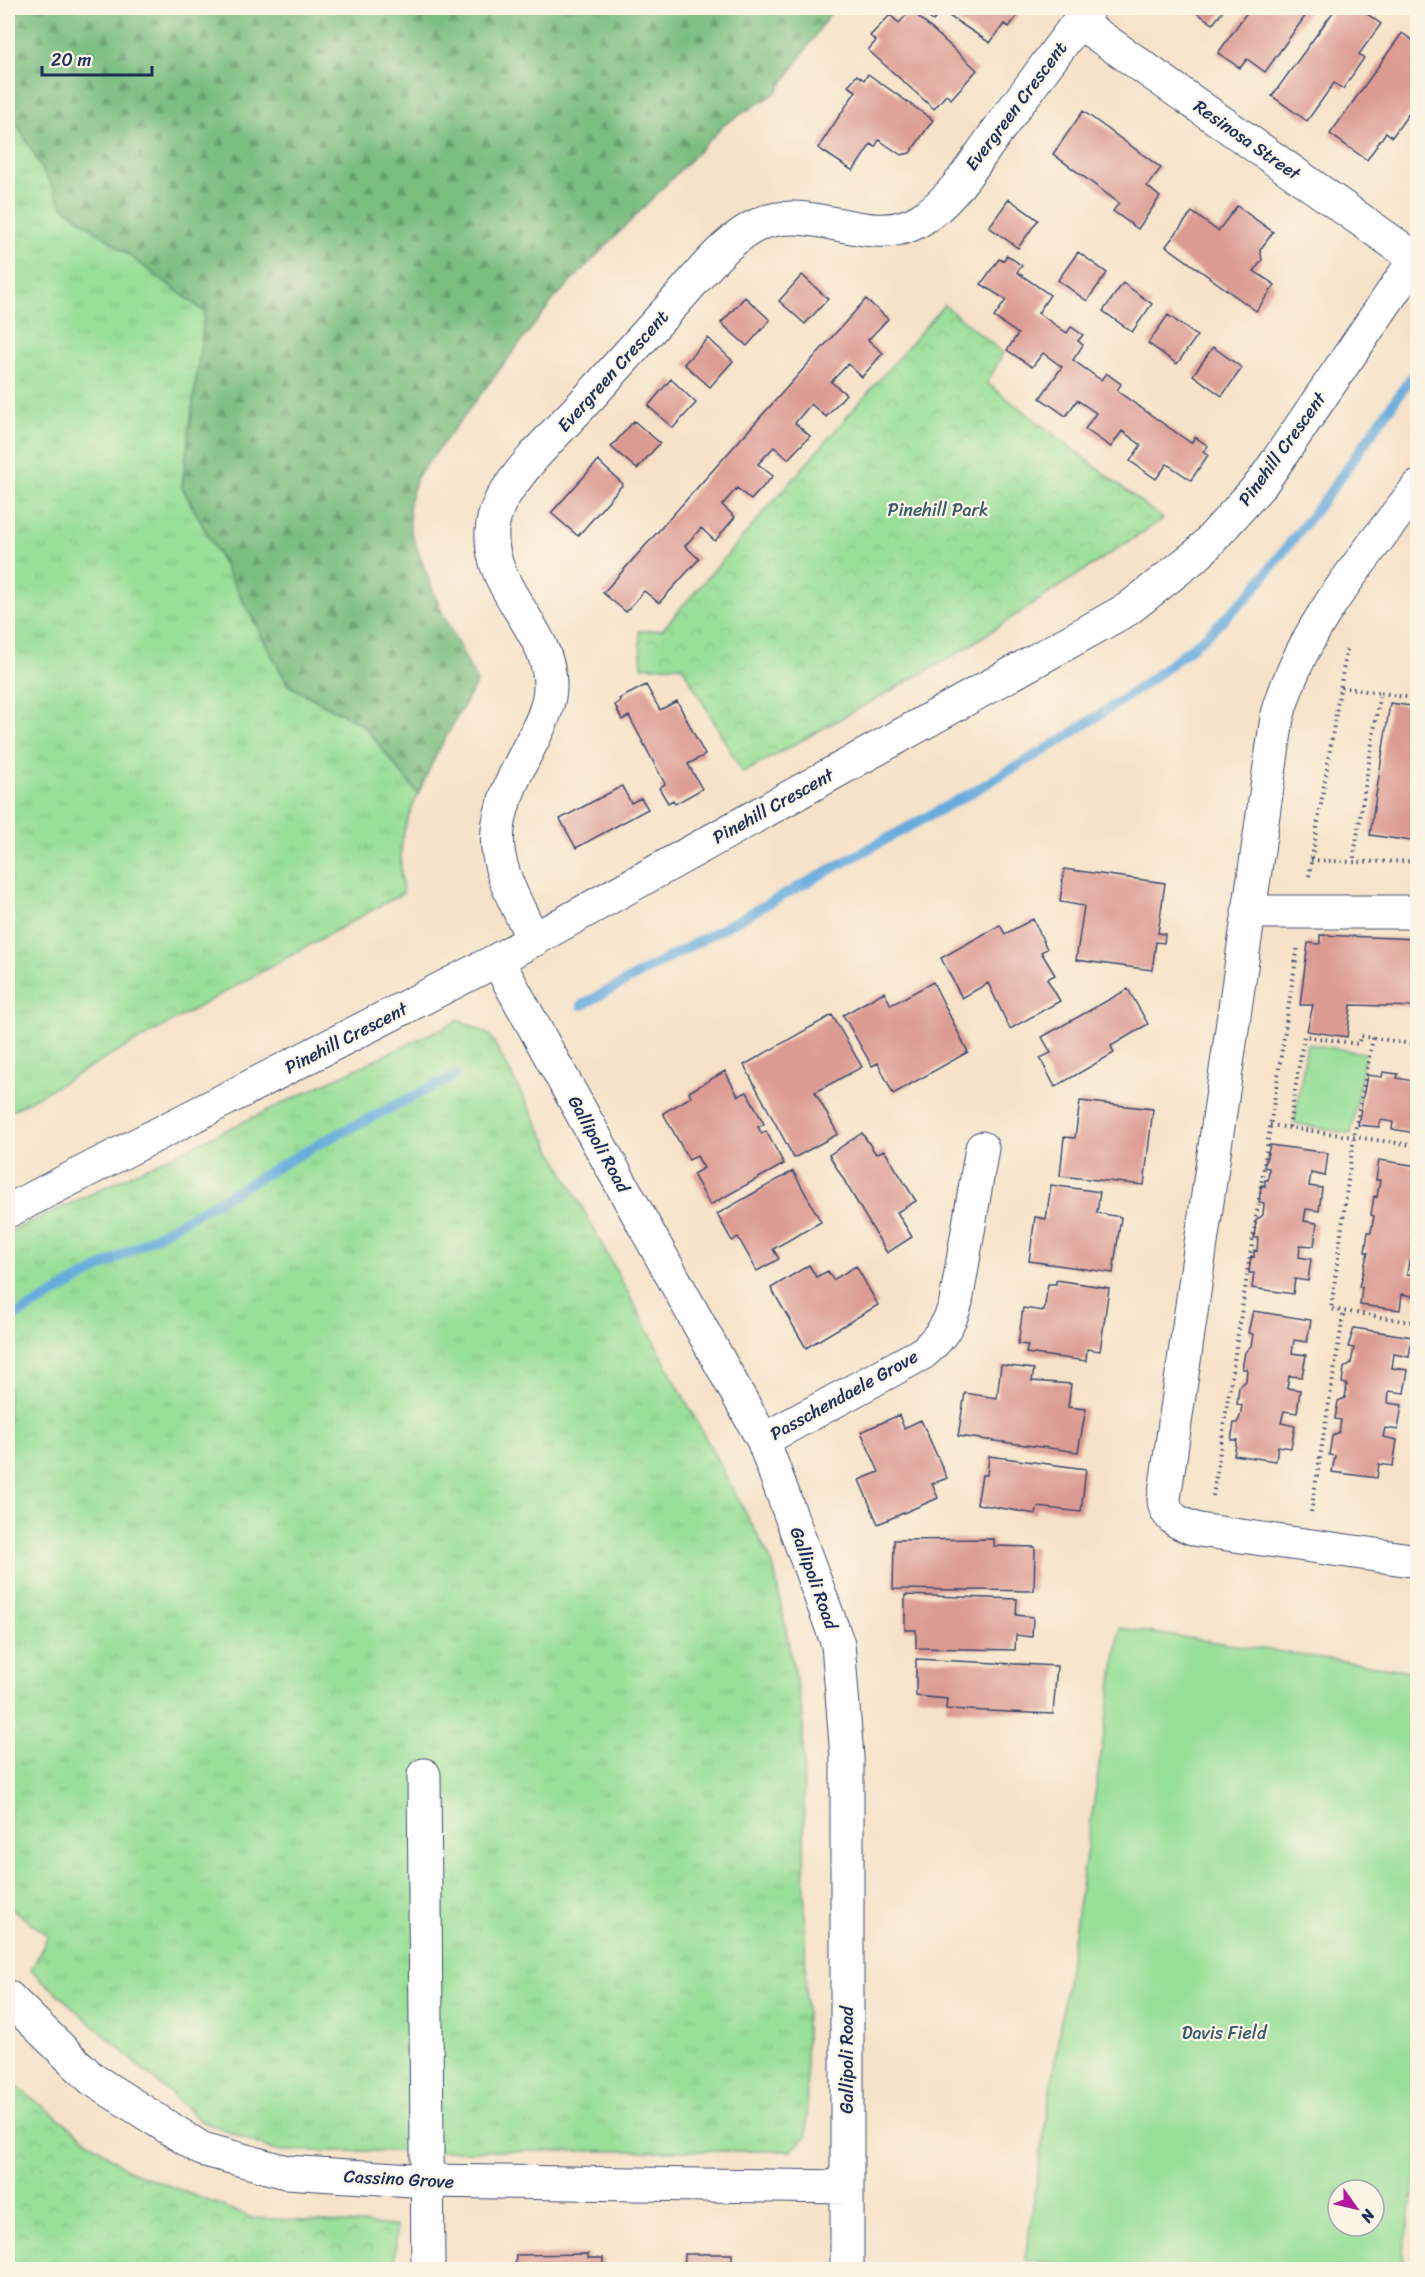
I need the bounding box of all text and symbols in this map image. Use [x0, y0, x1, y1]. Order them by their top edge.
street label: Evergreen Crescent [956, 34, 1076, 178]
scale bar [42, 39, 152, 77]
text: 20 m [51, 44, 91, 76]
street label: Resinosa Street [1187, 91, 1308, 189]
street label: Evergreen Crescent [549, 302, 677, 440]
street label: Pinehill Crescent [1229, 385, 1335, 513]
park label: Pinehill Park [887, 494, 989, 526]
street label: Pinehill Crescent [706, 759, 840, 853]
street label: Pinehill Crescent [279, 993, 414, 1083]
street label: Gallipoli Road [559, 1089, 640, 1200]
street label: Passchendaele Grove [764, 1341, 924, 1449]
street label: Gallipoli Road [781, 1522, 848, 1635]
street label: Gallipoli Road [831, 2005, 863, 2114]
park label: Davis Field [1182, 2017, 1268, 2049]
street label: Cassino Grove [343, 2160, 455, 2198]
north arrow [1326, 2178, 1386, 2238]
text: N [1352, 2203, 1384, 2230]

